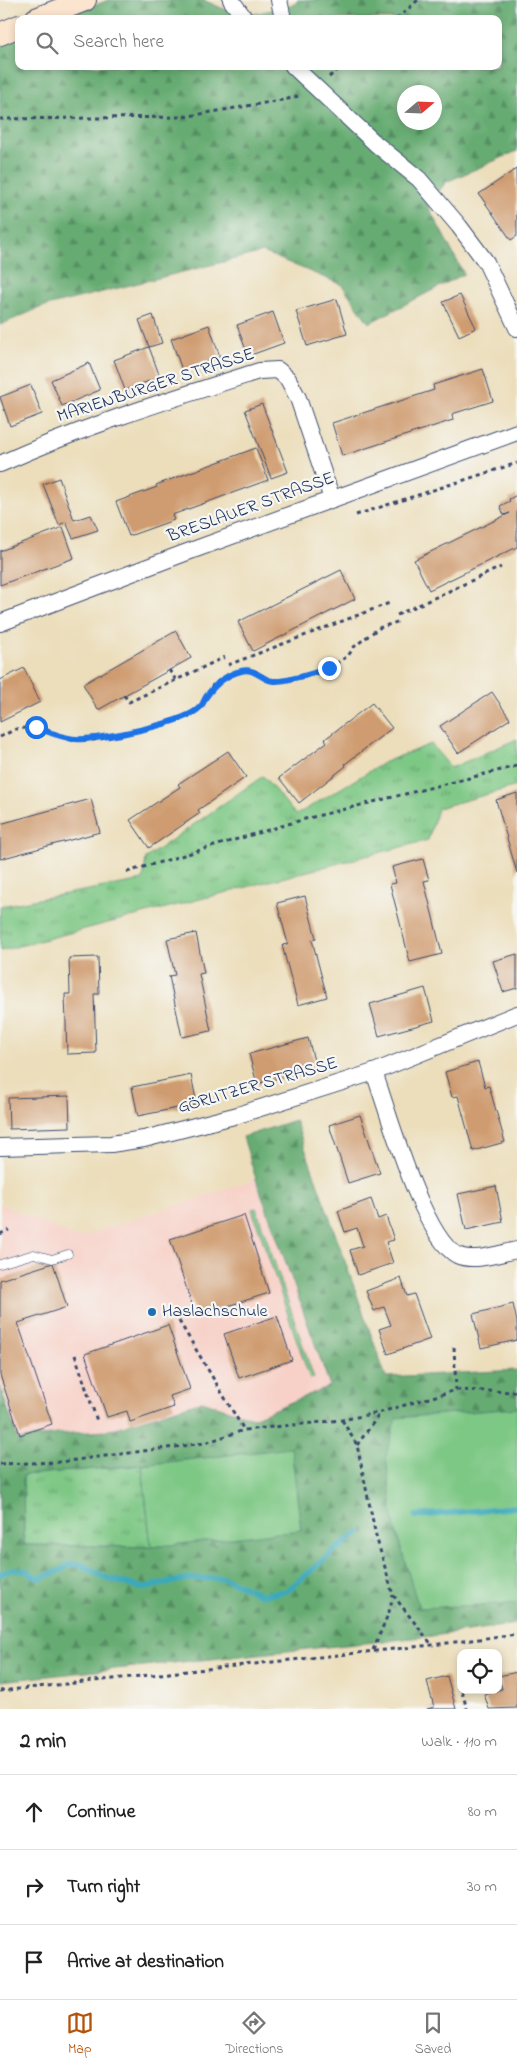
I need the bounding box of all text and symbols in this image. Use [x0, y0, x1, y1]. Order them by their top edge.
search box [15, 15, 502, 70]
icon: search [33, 29, 61, 57]
text: Search here [73, 29, 164, 56]
north arrow [397, 85, 442, 130]
street label: MARIENBURGER STRASSE [54, 342, 258, 430]
street label: BRESLAUER STRASSE [163, 466, 338, 551]
route end [318, 657, 341, 680]
route start [25, 716, 48, 739]
street label: GÖRLITZER STRASSE [175, 1051, 341, 1121]
place label: Haslachschule [162, 1299, 269, 1325]
marker: Haslachschule [146, 1306, 158, 1318]
map controls [457, 1649, 502, 1694]
button: locate [457, 1649, 502, 1694]
text: 2 min [20, 1727, 66, 1757]
text: Walk · 110 m [421, 1730, 497, 1754]
icon: ahead [20, 1798, 48, 1826]
text: Continue [67, 1799, 135, 1826]
text: 80 m [468, 1800, 497, 1824]
icon: right [20, 1873, 48, 1901]
text: Turn right [67, 1874, 140, 1901]
text: 30 m [467, 1875, 497, 1899]
icon: arrive [20, 1948, 48, 1976]
text: Arrive at destination [67, 1949, 224, 1976]
tab: Map [66, 2009, 94, 2060]
tab: Directions [225, 2009, 283, 2060]
tab: Saved [415, 2009, 451, 2060]

